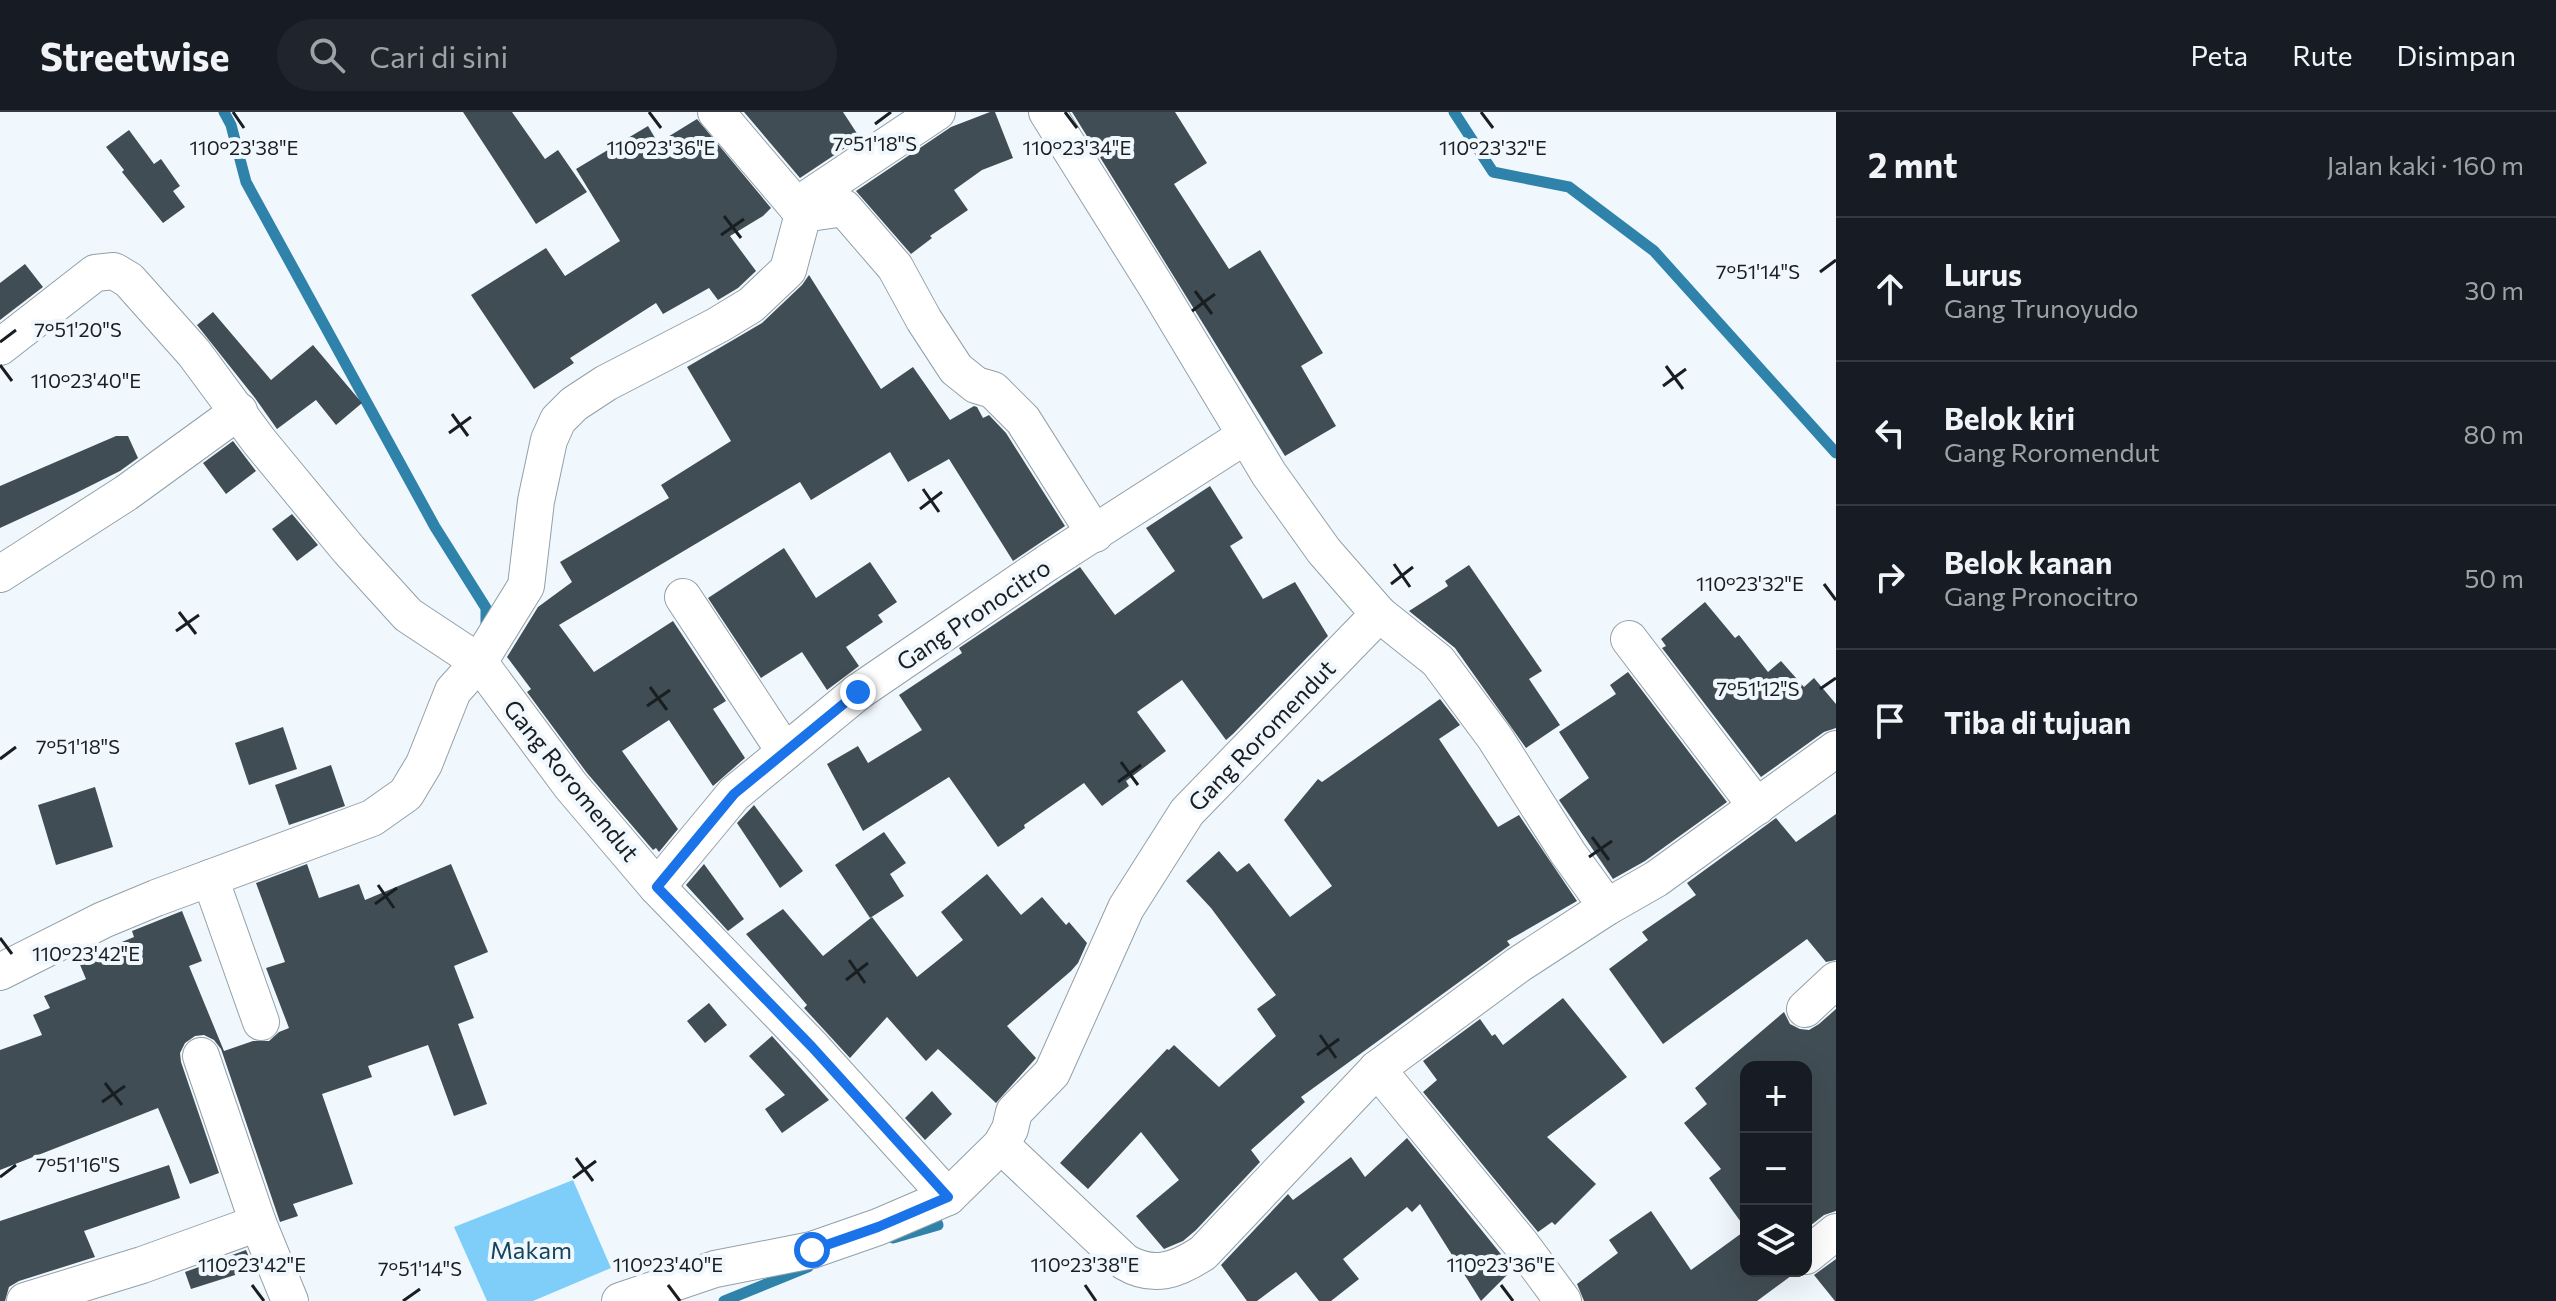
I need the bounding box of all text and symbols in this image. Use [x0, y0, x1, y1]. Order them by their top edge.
search box [277, 19, 837, 91]
text: Streetwise [40, 32, 229, 79]
icon: search [305, 33, 349, 77]
text: Cari di sini [369, 37, 508, 74]
text: Peta [2190, 38, 2248, 72]
text: Rute [2292, 38, 2353, 72]
text: Disimpan [2397, 38, 2516, 72]
text: 7°51'18"S [833, 131, 917, 155]
text: 110°23'38"E [190, 135, 298, 159]
text: 110°23'36"E [607, 135, 715, 159]
text: 110°23'34"E [1023, 135, 1131, 159]
text: 110°23'32"E [1439, 135, 1547, 159]
text: 2 mnt [1868, 143, 1958, 185]
text: Jalan kaki · 160 m [2327, 149, 2524, 180]
text: Lurus [1944, 255, 2022, 292]
text: 7°51'14"S [1716, 259, 1800, 283]
icon: ahead [1868, 267, 1912, 311]
text: 30 m [2465, 274, 2524, 305]
text: Gang Trunoyudo [1944, 292, 2139, 323]
text: 7°51'20"S [34, 317, 122, 341]
text: 110°23'40"E [31, 368, 141, 392]
text: Belok kiri [1944, 399, 2075, 436]
icon: left [1868, 411, 1912, 455]
text: 80 m [2464, 418, 2524, 449]
text: Gang Roromendut [1944, 436, 2160, 467]
text: Belok kanan [1944, 543, 2112, 580]
street label: Gang Pronocitro [890, 552, 1056, 676]
icon: right [1868, 555, 1912, 599]
text: 50 m [2464, 562, 2524, 593]
text: 110°23'32"E [1696, 571, 1804, 595]
text: Gang Pronocitro [1944, 580, 2139, 611]
street label: Gang Roromendut [1181, 653, 1341, 817]
route end [840, 674, 876, 710]
text: 7°51'12"S [1716, 676, 1800, 700]
street label: Gang Roromendut [498, 694, 646, 867]
icon: arrive [1868, 699, 1912, 743]
text: Tiba di tujuan [1944, 703, 2131, 740]
text: 7°51'18"S [36, 734, 120, 758]
text: 110°23'42"E [32, 941, 140, 965]
map controls [1740, 1061, 1812, 1277]
button: + [1740, 1061, 1812, 1133]
button: − [1740, 1133, 1812, 1205]
text: 7°51'16"S [36, 1152, 120, 1176]
button: layers [1740, 1205, 1812, 1277]
route start [794, 1232, 830, 1268]
park label: Makam [490, 1235, 572, 1264]
text: 110°23'42"E [198, 1252, 306, 1276]
text: 110°23'40"E [613, 1252, 723, 1276]
text: 110°23'38"E [1031, 1252, 1139, 1276]
text: 110°23'36"E [1447, 1252, 1555, 1276]
text: 7°51'14"S [378, 1256, 462, 1280]

